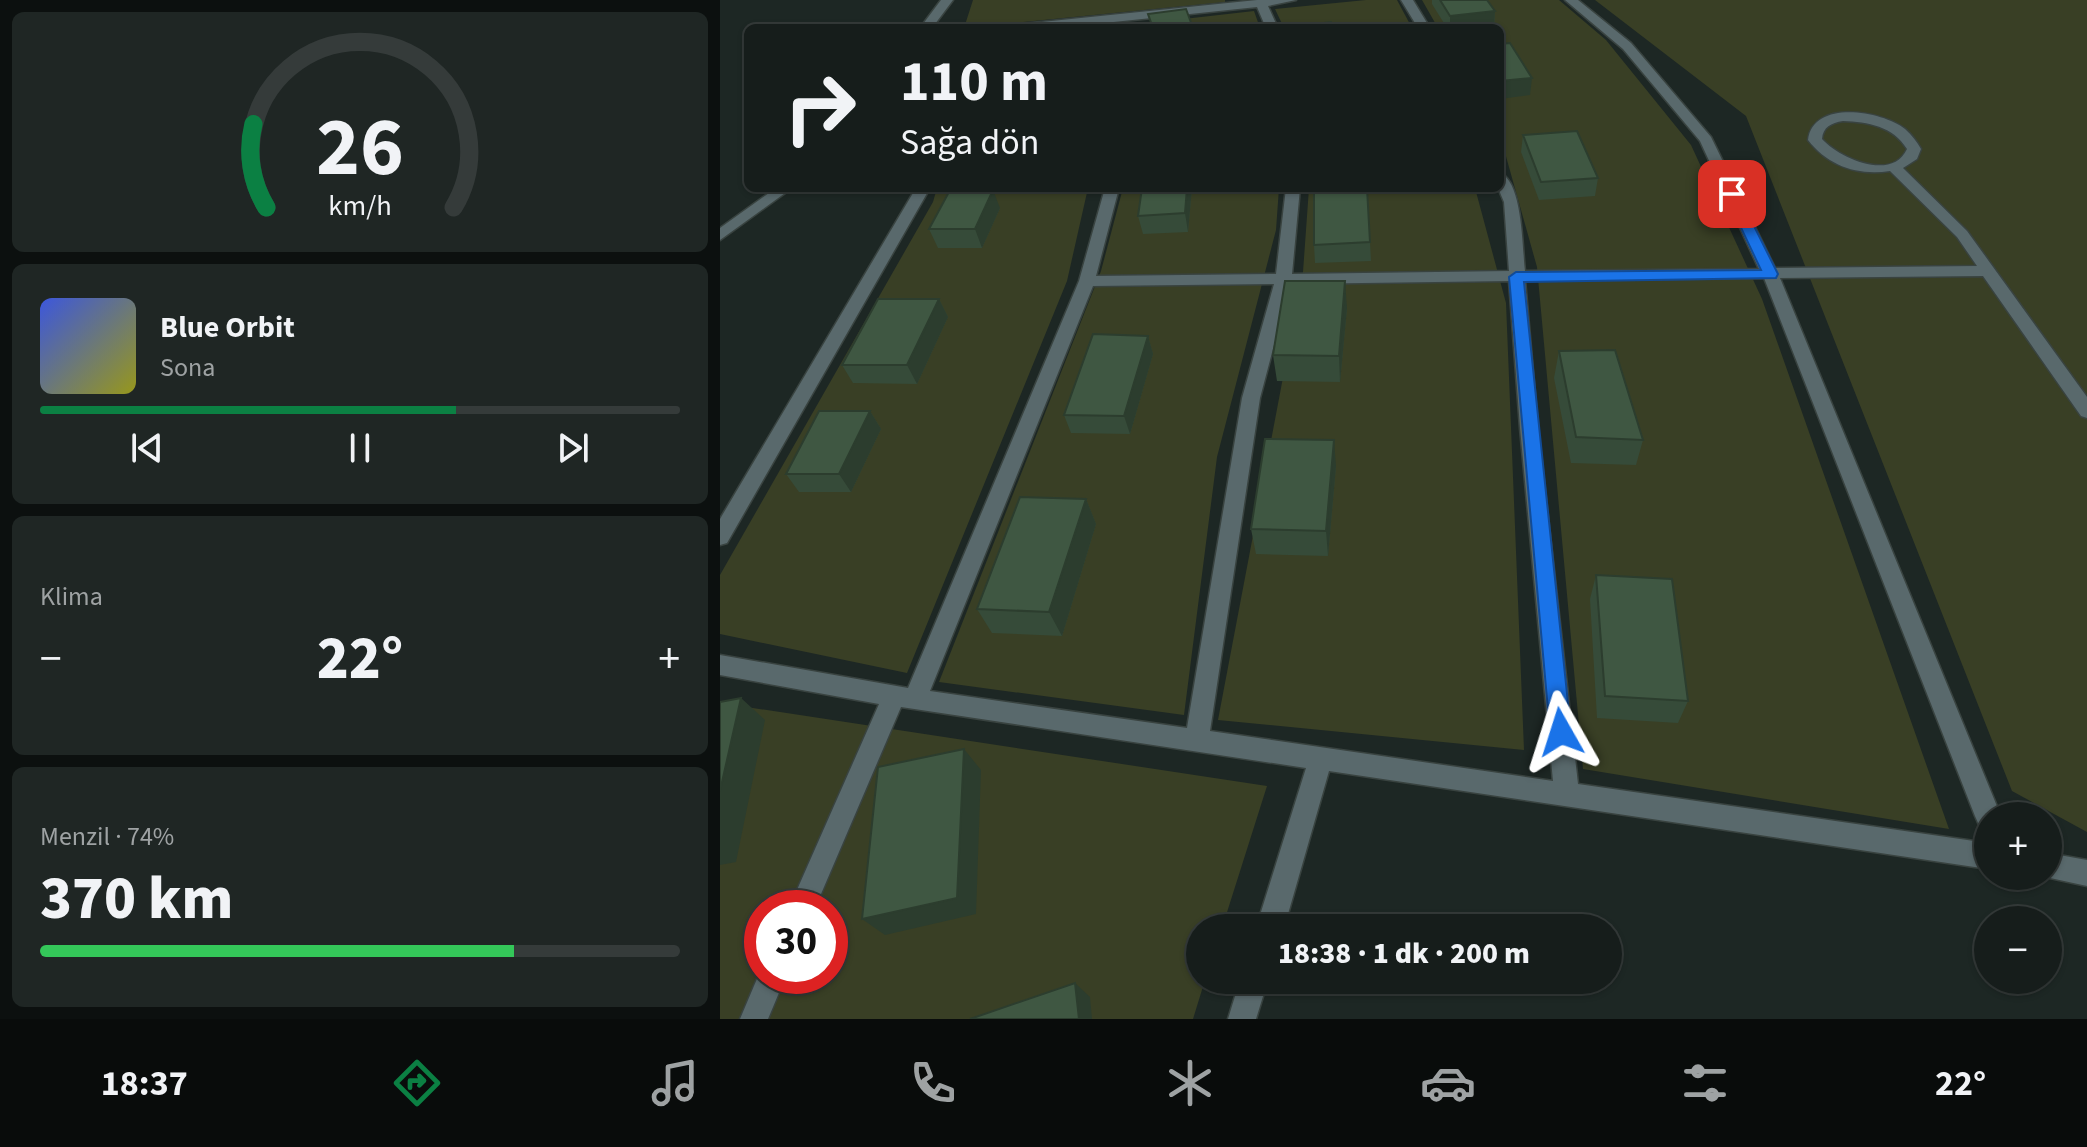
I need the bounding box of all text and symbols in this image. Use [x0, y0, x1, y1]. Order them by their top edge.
text: 110 m [900, 43, 1048, 122]
icon: right [768, 56, 872, 160]
text: 26 [316, 88, 404, 206]
text: Sağa dön [900, 117, 1039, 168]
pin [1698, 160, 1766, 228]
icon: arrive [1710, 172, 1754, 216]
text: km/h [328, 186, 392, 226]
text: Blue Orbit [160, 306, 295, 349]
text: Sona [160, 349, 215, 386]
icon: previous [125, 426, 169, 470]
icon: pause [338, 426, 382, 470]
icon: next [551, 426, 595, 470]
text: Klima [40, 578, 103, 615]
text: 22° [317, 617, 403, 702]
text: − [40, 628, 62, 691]
text: + [658, 628, 680, 691]
position arrow [1519, 690, 1603, 774]
map controls [1974, 802, 2062, 994]
button: + [1974, 802, 2062, 890]
text: Menzil · 74% [40, 818, 174, 855]
text: 370 km [40, 857, 233, 942]
speed limit sign: 30 [744, 890, 848, 994]
button: − [1974, 906, 2062, 994]
text: 18:38 · 1 dk · 200 m [1278, 932, 1530, 975]
icon: directions [389, 1055, 445, 1111]
icon: music [647, 1055, 703, 1111]
icon: phone [905, 1055, 961, 1111]
icon: climate [1162, 1055, 1218, 1111]
icon: car [1420, 1055, 1476, 1111]
icon: filters [1677, 1055, 1733, 1111]
text: 18:37 [101, 1058, 188, 1109]
text: 22° [1935, 1058, 1986, 1109]

